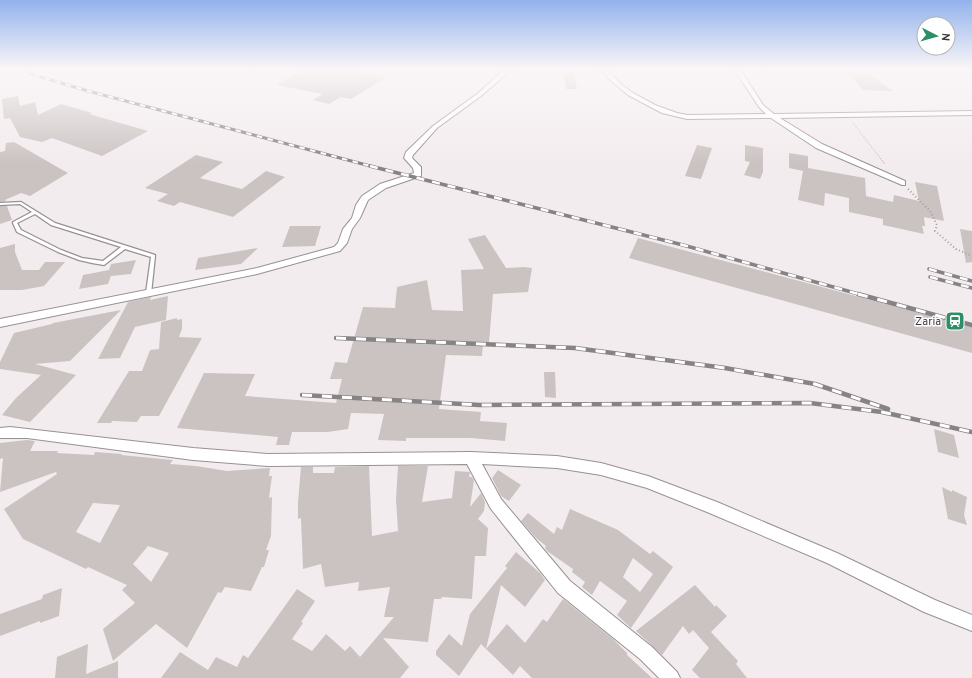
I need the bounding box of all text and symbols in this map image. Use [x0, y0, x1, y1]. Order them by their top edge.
north arrow [916, 16, 956, 56]
text: N [938, 32, 952, 42]
station icon: Zaria [944, 310, 966, 332]
place label: Zaria [915, 315, 941, 329]

